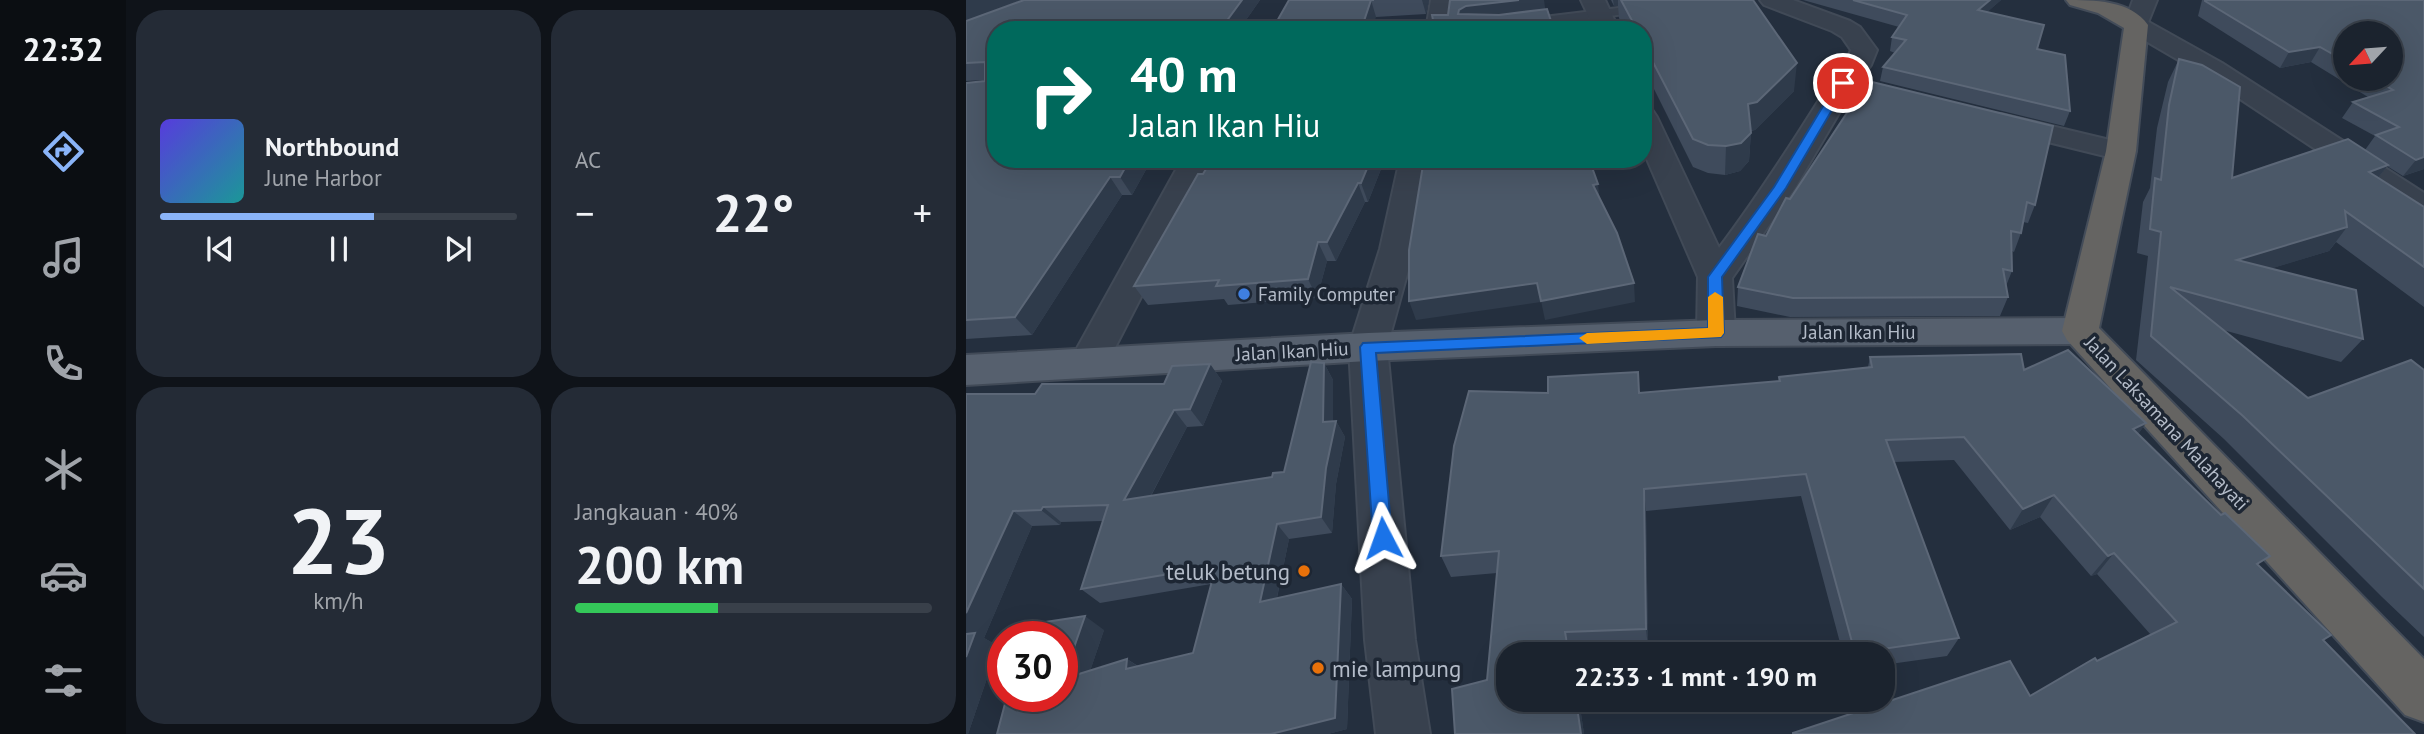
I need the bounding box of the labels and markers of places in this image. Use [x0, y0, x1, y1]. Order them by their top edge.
pin [1813, 53, 1873, 113]
place label: Family Computer [1258, 282, 1396, 306]
marker: Family Computer [1236, 286, 1252, 302]
place label: teluk betung [1166, 557, 1290, 586]
marker: teluk betung [1296, 563, 1312, 579]
place label: mie lampung [1332, 654, 1461, 683]
marker: mie lampung [1310, 660, 1326, 676]

